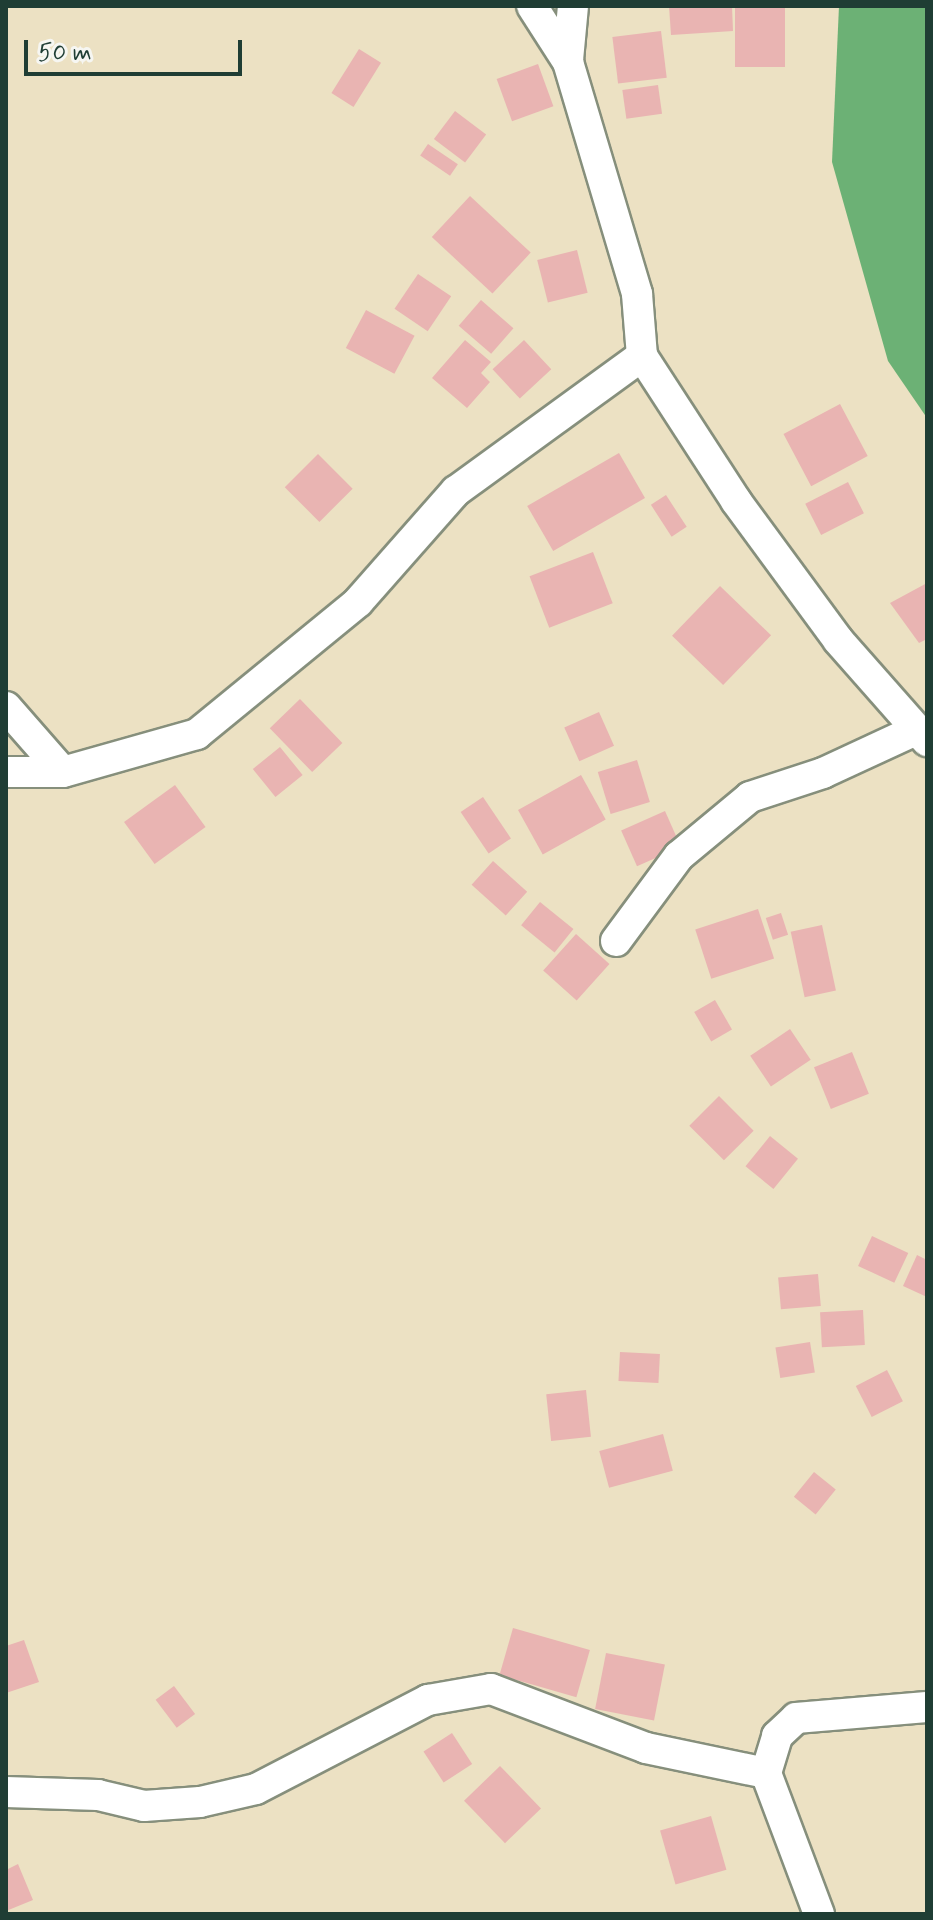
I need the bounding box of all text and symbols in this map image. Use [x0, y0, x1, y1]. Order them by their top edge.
scale bar [28, 24, 246, 74]
text: 50 m [38, 38, 92, 69]

